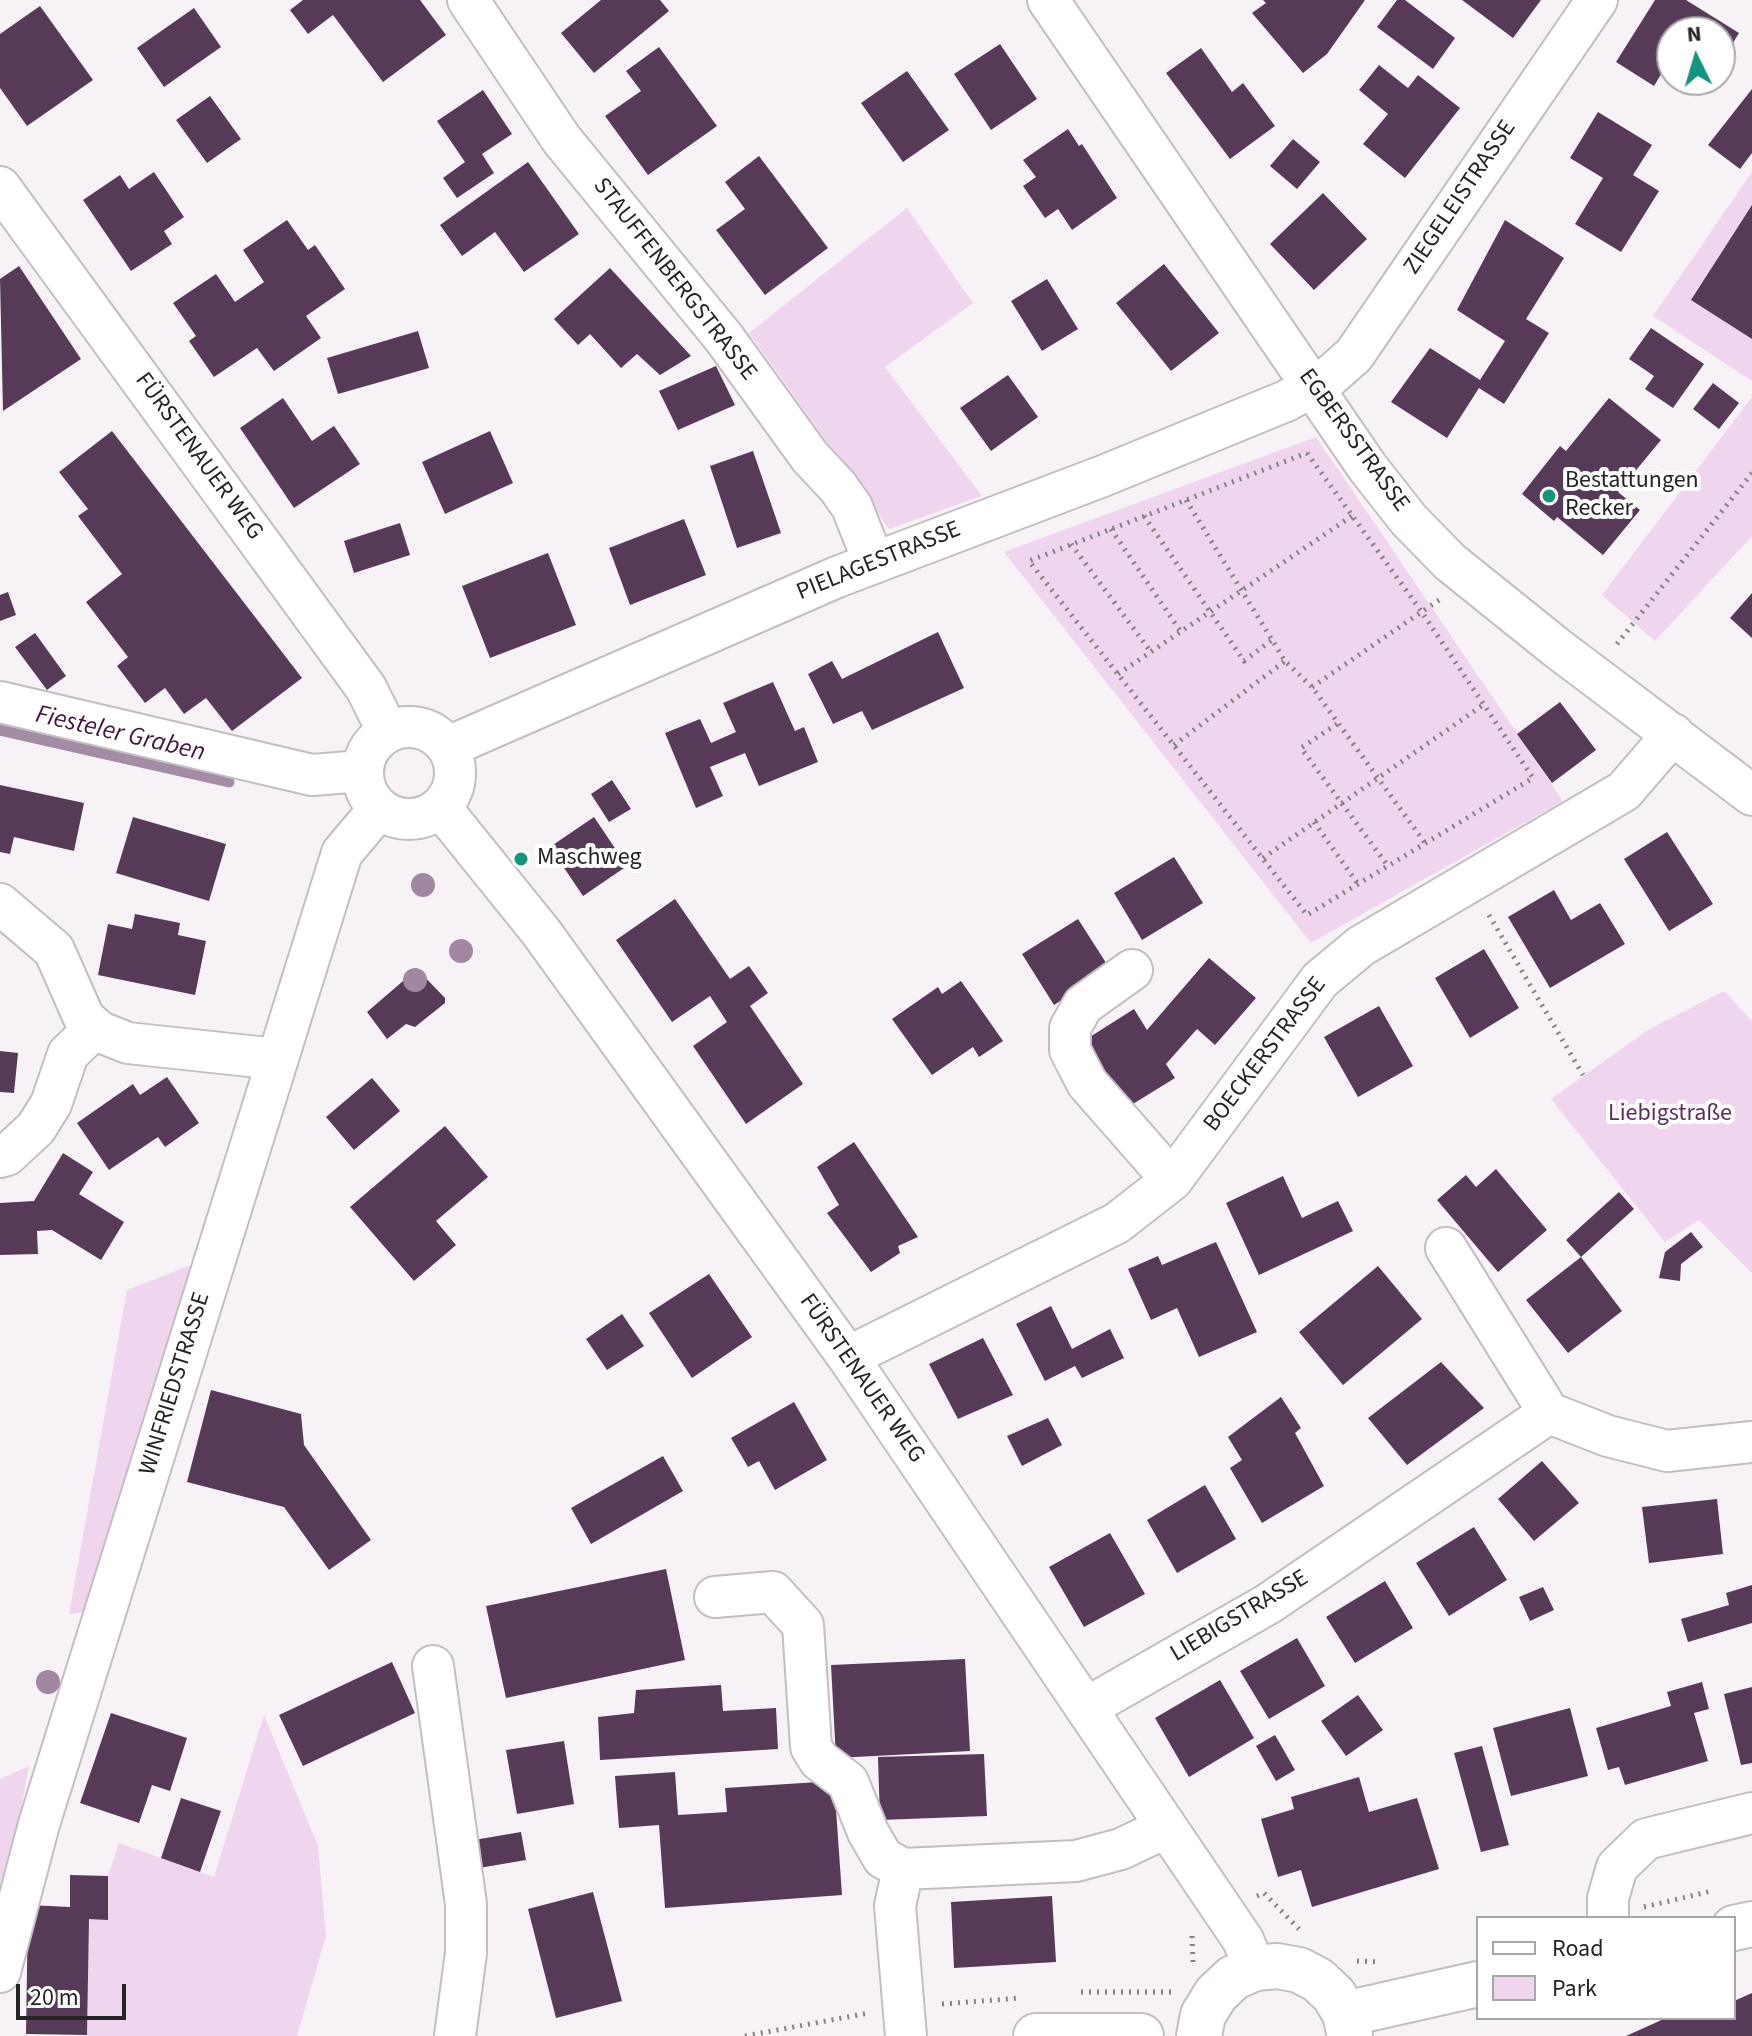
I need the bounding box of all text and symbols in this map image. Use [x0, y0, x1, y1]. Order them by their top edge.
north arrow [1656, 16, 1736, 96]
text: N [1685, 18, 1703, 51]
street label: ZIEGELEISTRASSE [1399, 115, 1523, 281]
street label: STAUFFENBERGSTRASSE [586, 173, 762, 387]
street label: EGBERSSTRASSE [1291, 364, 1415, 518]
street label: FÜRSTENAUER WEG [128, 368, 268, 546]
place label: Bestattungen Recker [1565, 468, 1699, 524]
marker: Bestattungen Recker [1540, 487, 1558, 505]
street label: PIELAGESTRASSE [793, 516, 965, 608]
water label: Fiesteler Graben [32, 700, 208, 770]
place label: Maschweg [537, 845, 642, 873]
marker: Maschweg [512, 850, 530, 868]
street label: BOECKERSTRASSE [1199, 972, 1333, 1138]
park label: Liebigstraße [1608, 1101, 1732, 1129]
street label: WINFRIEDSTRASSE [134, 1289, 218, 1479]
street label: FÜRSTENAUER WEG [792, 1289, 930, 1469]
street label: LIEBIGSTRASSE [1166, 1565, 1314, 1669]
legend [1476, 1916, 1736, 2020]
text: Road [1552, 1931, 1604, 1966]
scale bar [20, 1968, 130, 2018]
text: Park [1552, 1971, 1597, 2006]
text: 20 m [30, 1980, 79, 2015]

